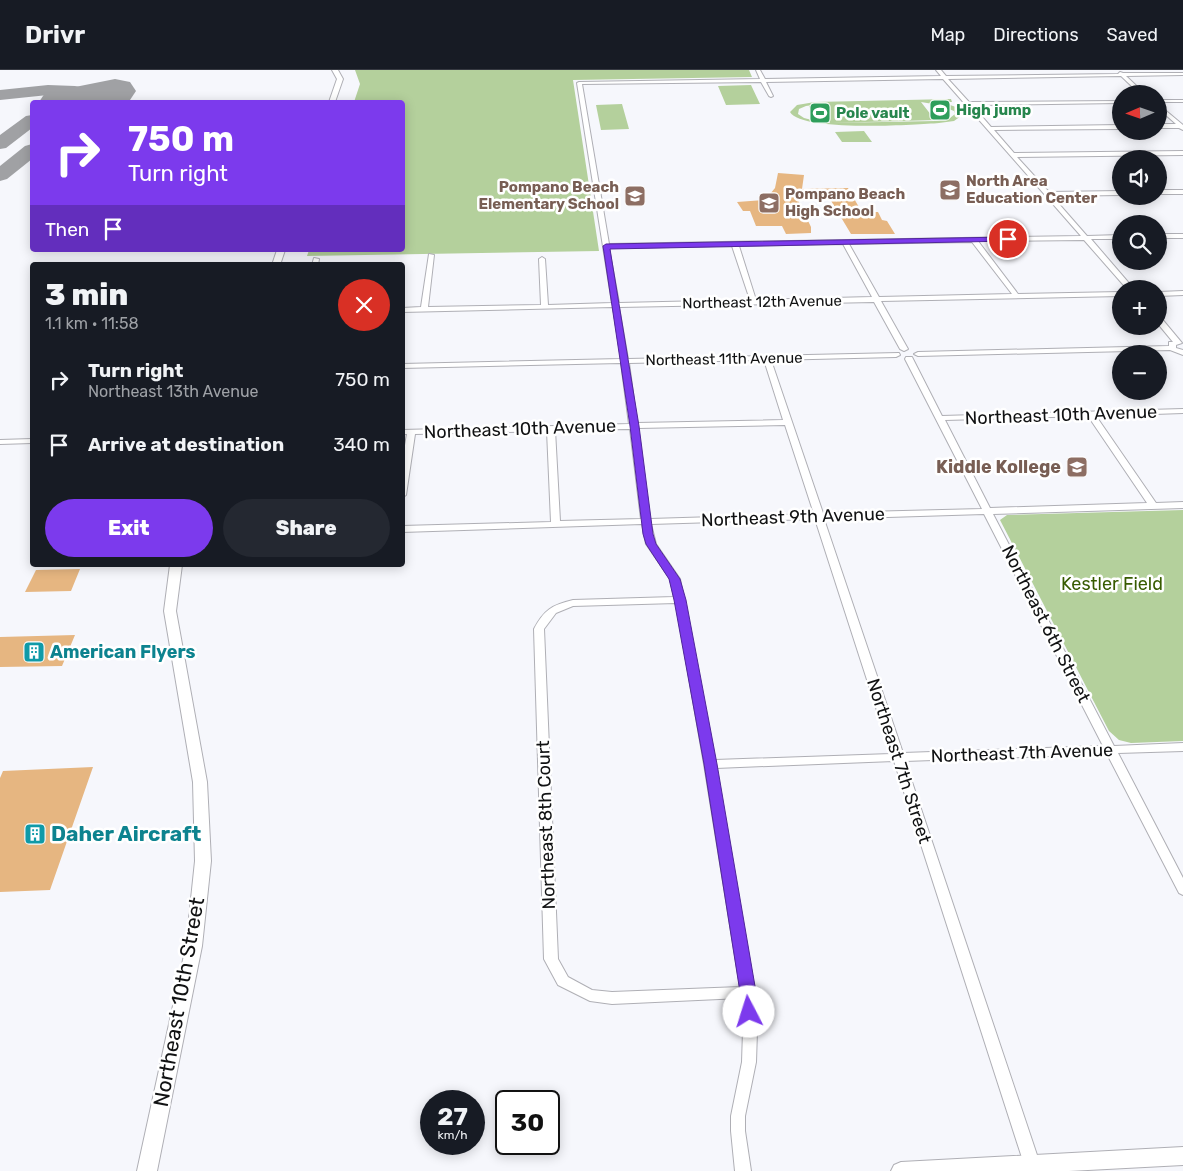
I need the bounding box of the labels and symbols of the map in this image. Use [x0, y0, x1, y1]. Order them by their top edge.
north arrow [1112, 85, 1168, 140]
sports icon: High jump [928, 98, 952, 122]
sports icon: Pole vault [808, 101, 832, 125]
place label: High jump [956, 101, 1031, 119]
place label: Pole vault [836, 104, 910, 122]
place label: North Area Education Center [966, 172, 1097, 207]
place label: Pompano Beach Elementary School [478, 178, 619, 213]
school or university icon: North Area Education Center [938, 178, 962, 202]
school or university icon: Pompano Beach Elementary School [623, 184, 647, 208]
place label: Pompano Beach High School [785, 185, 905, 220]
school or university icon: Pompano Beach High School [757, 191, 781, 215]
pin [987, 218, 1029, 260]
street label: Northeast 12th Avenue [682, 292, 842, 312]
street label: Northeast 11th Avenue [645, 349, 803, 369]
street label: Northeast 10th Avenue [964, 401, 1158, 429]
street label: Northeast 10th Avenue [423, 415, 617, 443]
school or university icon: Kiddle Kollege [1065, 455, 1089, 479]
place label: Kiddle Kollege [936, 456, 1061, 478]
street label: Northeast 9th Avenue [701, 503, 885, 531]
street label: Northeast 6th Street [997, 542, 1095, 706]
park label: Kestler Field [1061, 573, 1163, 595]
building icon: American Flyers [22, 640, 46, 664]
place label: American Flyers [50, 641, 196, 663]
street label: Northeast 7th Street [862, 676, 936, 846]
street label: Northeast 7th Avenue [930, 739, 1114, 767]
street label: Northeast 8th Court [532, 740, 560, 910]
place label: Daher Aircraft [51, 821, 201, 846]
building icon: Daher Aircraft [23, 822, 47, 846]
street label: Northeast 10th Street [148, 895, 209, 1109]
position arrow [722, 985, 774, 1037]
speed limit sign: 30 [495, 1090, 560, 1155]

